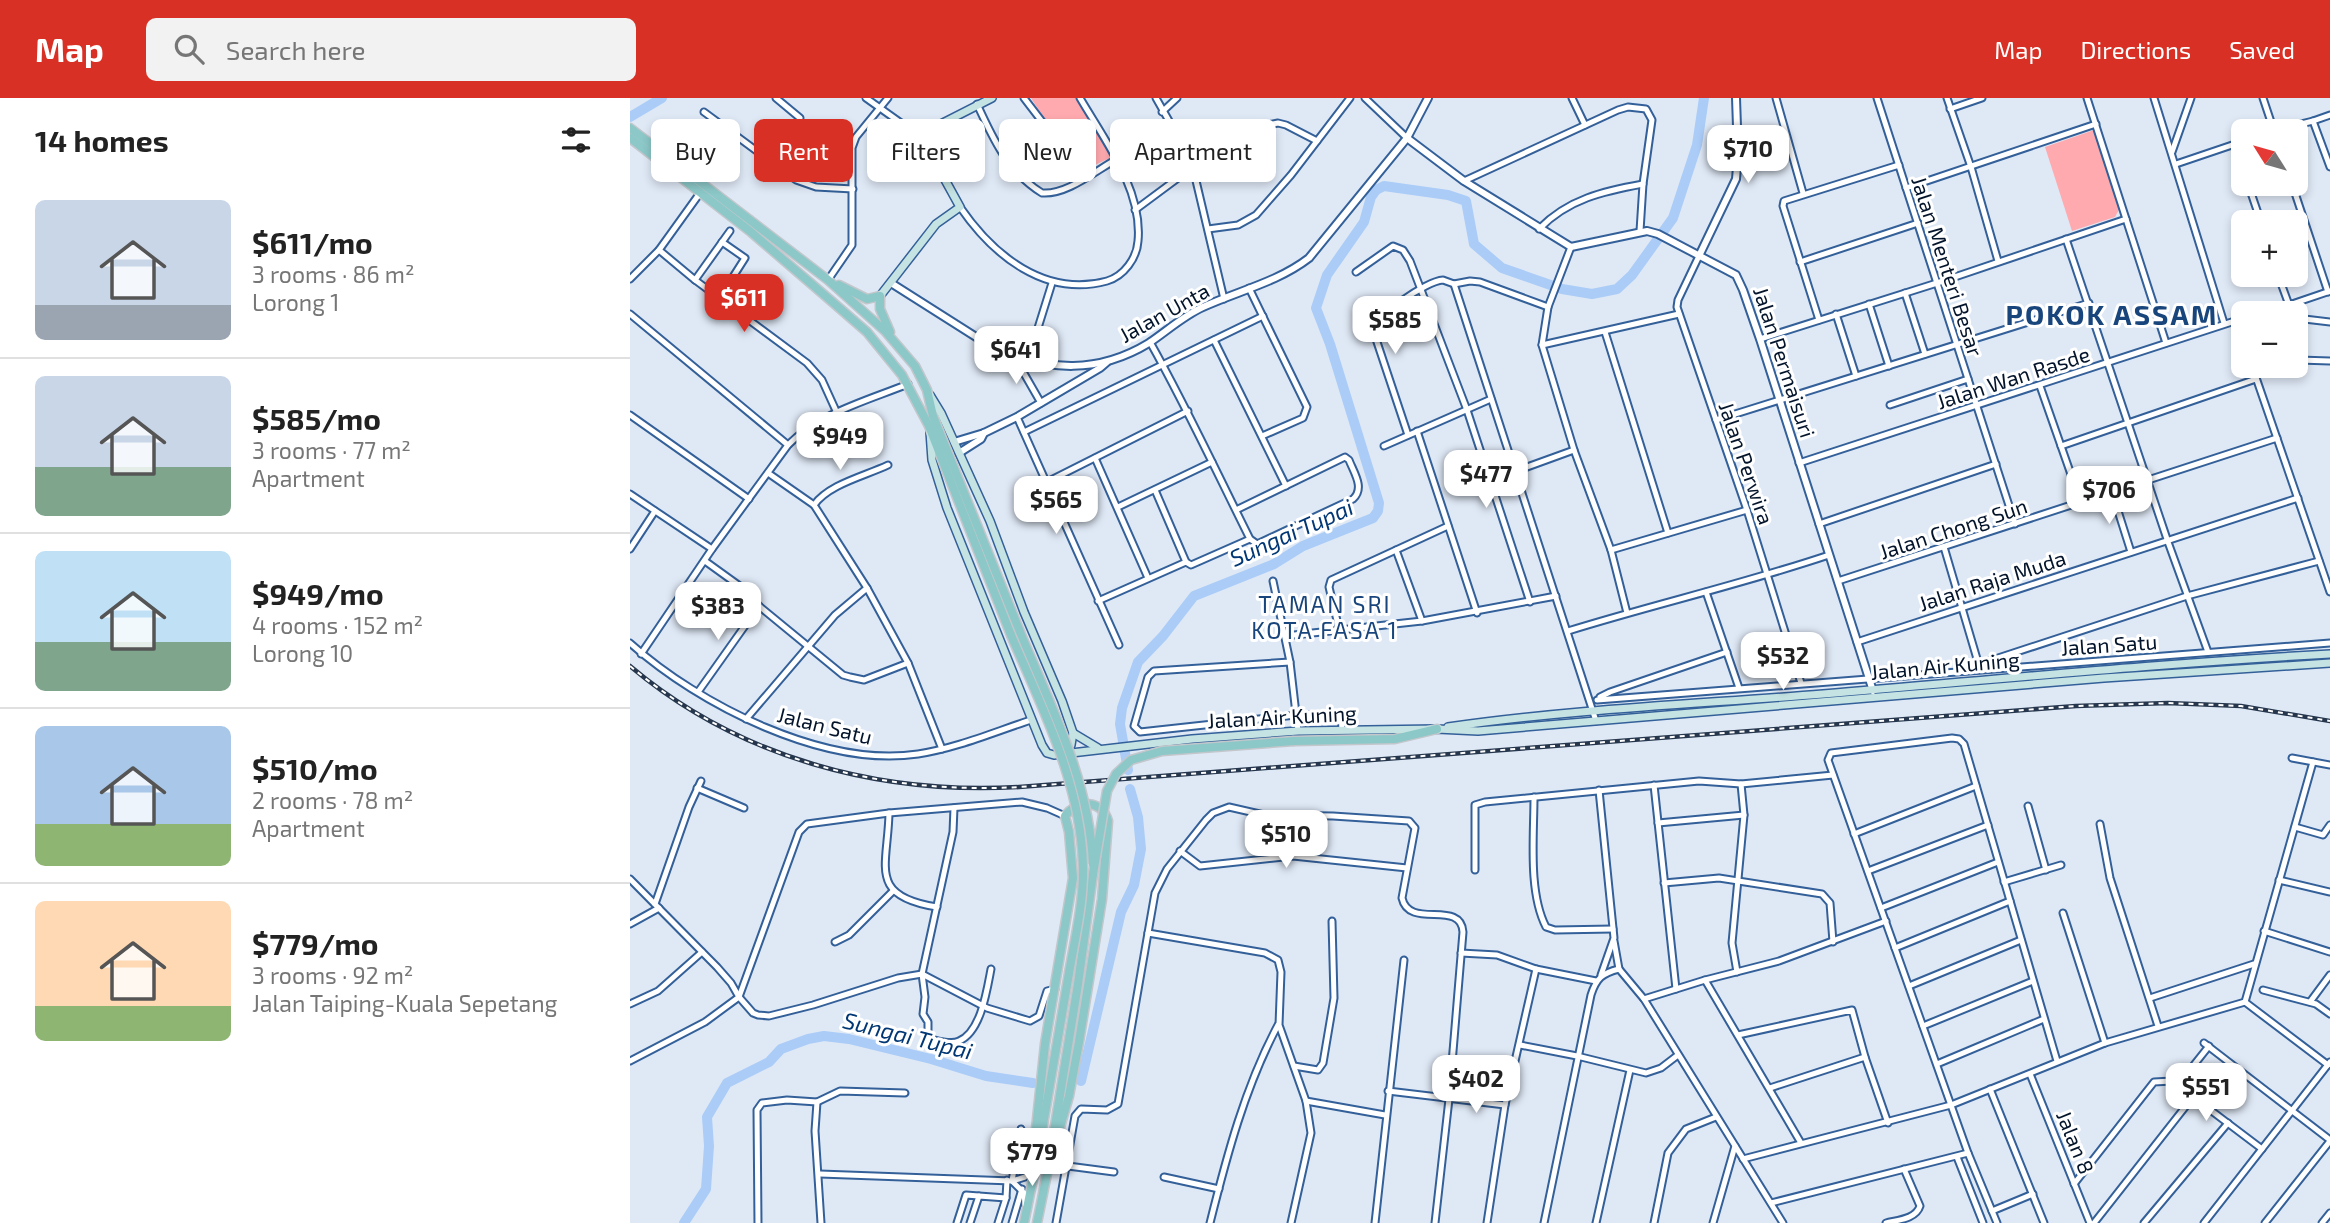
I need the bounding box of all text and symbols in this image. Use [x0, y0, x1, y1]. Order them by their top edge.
search box [146, 18, 636, 81]
text: Map [35, 29, 104, 69]
icon: search [170, 30, 208, 68]
text: Search here [226, 34, 365, 65]
text: Map [1994, 35, 2042, 64]
text: Directions [2080, 35, 2191, 64]
text: Saved [2229, 35, 2295, 64]
chip: Buy [651, 119, 740, 182]
chip: Rent [754, 119, 853, 182]
chip: Filters [867, 119, 985, 182]
chip: New [999, 119, 1096, 182]
chip: Apartment [1110, 119, 1276, 182]
north arrow [2231, 119, 2308, 196]
map controls [2231, 119, 2308, 378]
icon: filters [557, 121, 595, 159]
text: 14 homes [35, 122, 169, 158]
pin: $710 [1707, 126, 1789, 185]
text: $710 [1723, 134, 1773, 162]
street label: Jalan Menteri Besar [1907, 173, 1989, 360]
button: + [2231, 210, 2308, 287]
text: $611/mo [252, 224, 373, 260]
icon: home [91, 228, 175, 312]
text: 3 rooms · 86 m² [252, 260, 414, 288]
pin: $611 [703, 274, 785, 334]
street label: Jalan Unta [1115, 277, 1213, 347]
text: $611 [721, 283, 767, 311]
street label: Jalan Permaisuri [1749, 284, 1821, 440]
text: Lorong 1 [252, 288, 339, 316]
pin: $585 [1354, 296, 1436, 356]
district label: POKOK ASSAM [2006, 297, 2218, 331]
button: − [2231, 301, 2308, 378]
text: $585 [1368, 305, 1422, 333]
pin: $641 [975, 327, 1057, 386]
text: $641 [990, 335, 1042, 363]
street label: Jalan Wan Rasde [1933, 340, 2093, 414]
street label: Jalan Perwira [1714, 399, 1780, 527]
text: $585/mo [252, 400, 381, 436]
icon: home [91, 404, 175, 488]
pin: $949 [799, 412, 881, 472]
text: $949 [812, 421, 868, 449]
text: 3 rooms · 77 m² [252, 436, 411, 464]
pin: $477 [1445, 450, 1527, 510]
text: $477 [1460, 459, 1512, 487]
text: Apartment [252, 464, 365, 492]
pin: $706 [2068, 466, 2150, 526]
text: $706 [2082, 475, 2136, 503]
pin: $565 [1015, 476, 1097, 536]
text: $565 [1030, 485, 1082, 513]
water label: Sungai Tupai [1225, 492, 1357, 572]
street label: Jalan Chong Sun [1876, 492, 2030, 564]
street label: Jalan Raja Muda [1915, 544, 2069, 617]
text: $949/mo [252, 575, 384, 611]
icon: home [91, 579, 175, 663]
pin: $383 [677, 582, 759, 642]
district label: TAMAN SRI KOTA FASA 1 [1251, 590, 1399, 644]
text: $383 [691, 591, 745, 619]
text: 4 rooms · 152 m² [252, 611, 423, 639]
street label: Jalan Satu [2060, 628, 2158, 660]
pin: $532 [1742, 632, 1824, 692]
text: Lorong 10 [252, 639, 353, 667]
text: $532 [1757, 641, 1809, 669]
street label: Jalan Air Kuning [1870, 646, 2021, 684]
street label: Jalan Air Kuning [1207, 700, 1358, 732]
street label: Jalan Satu [775, 701, 875, 749]
text: $510/mo [252, 750, 378, 786]
icon: home [91, 754, 175, 838]
text: 2 rooms · 78 m² [252, 786, 413, 814]
pin: $510 [1245, 810, 1327, 870]
text: Apartment [252, 814, 365, 842]
text: $510 [1261, 819, 1311, 847]
text: $779/mo [252, 925, 379, 961]
icon: home [91, 929, 175, 1013]
text: 3 rooms · 92 m² [252, 961, 413, 989]
text: Jalan Taiping-Kuala Sepetang [252, 989, 557, 1017]
water label: Sungai Tupai [840, 1005, 976, 1065]
pin: $402 [1435, 1056, 1517, 1115]
pin: $551 [2165, 1063, 2247, 1123]
text: $402 [1448, 1064, 1504, 1092]
text: $551 [2182, 1072, 2230, 1100]
street label: Jalan 8 [2052, 1107, 2100, 1177]
pin: $779 [991, 1128, 1073, 1188]
text: $779 [1006, 1137, 1058, 1165]

